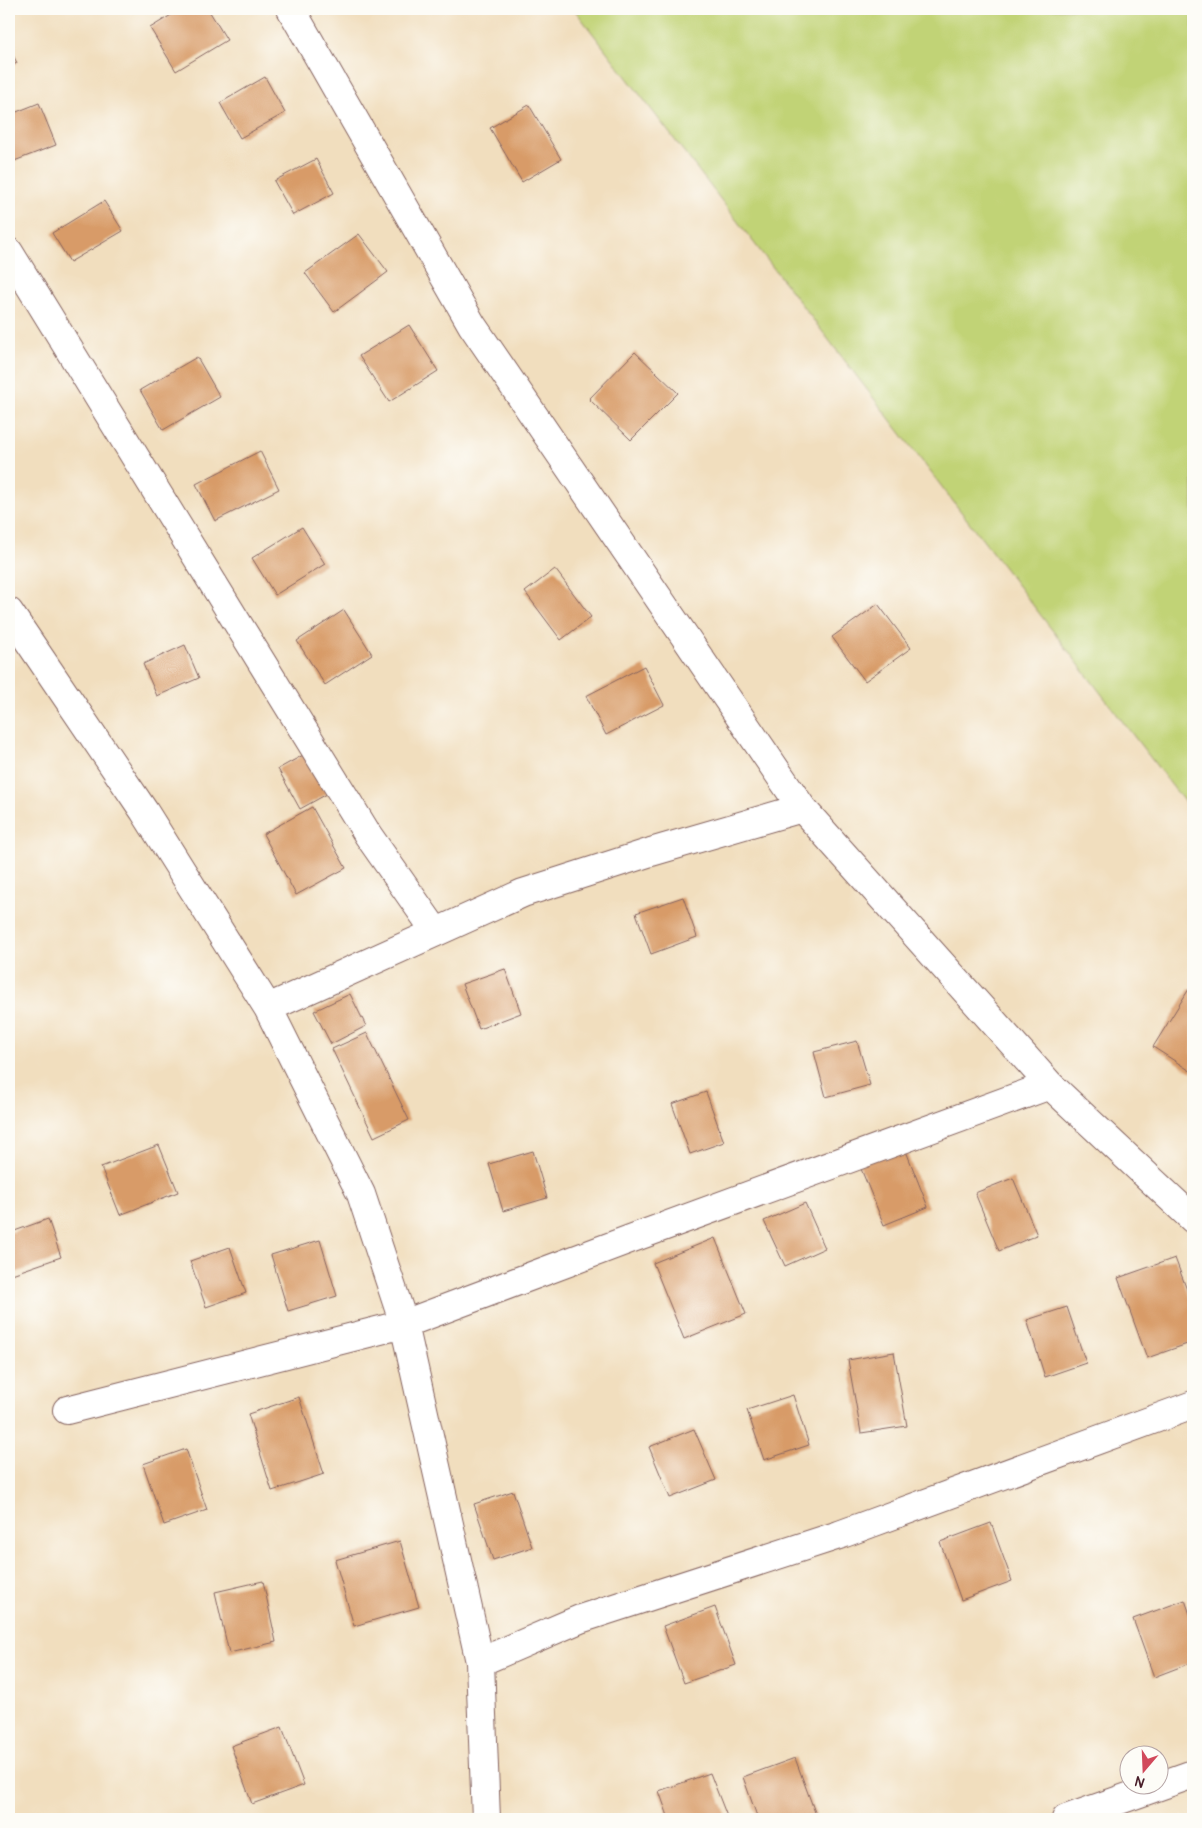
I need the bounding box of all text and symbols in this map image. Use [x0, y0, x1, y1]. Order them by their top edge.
north arrow [1120, 1746, 1170, 1796]
text: N [1133, 1772, 1147, 1791]

